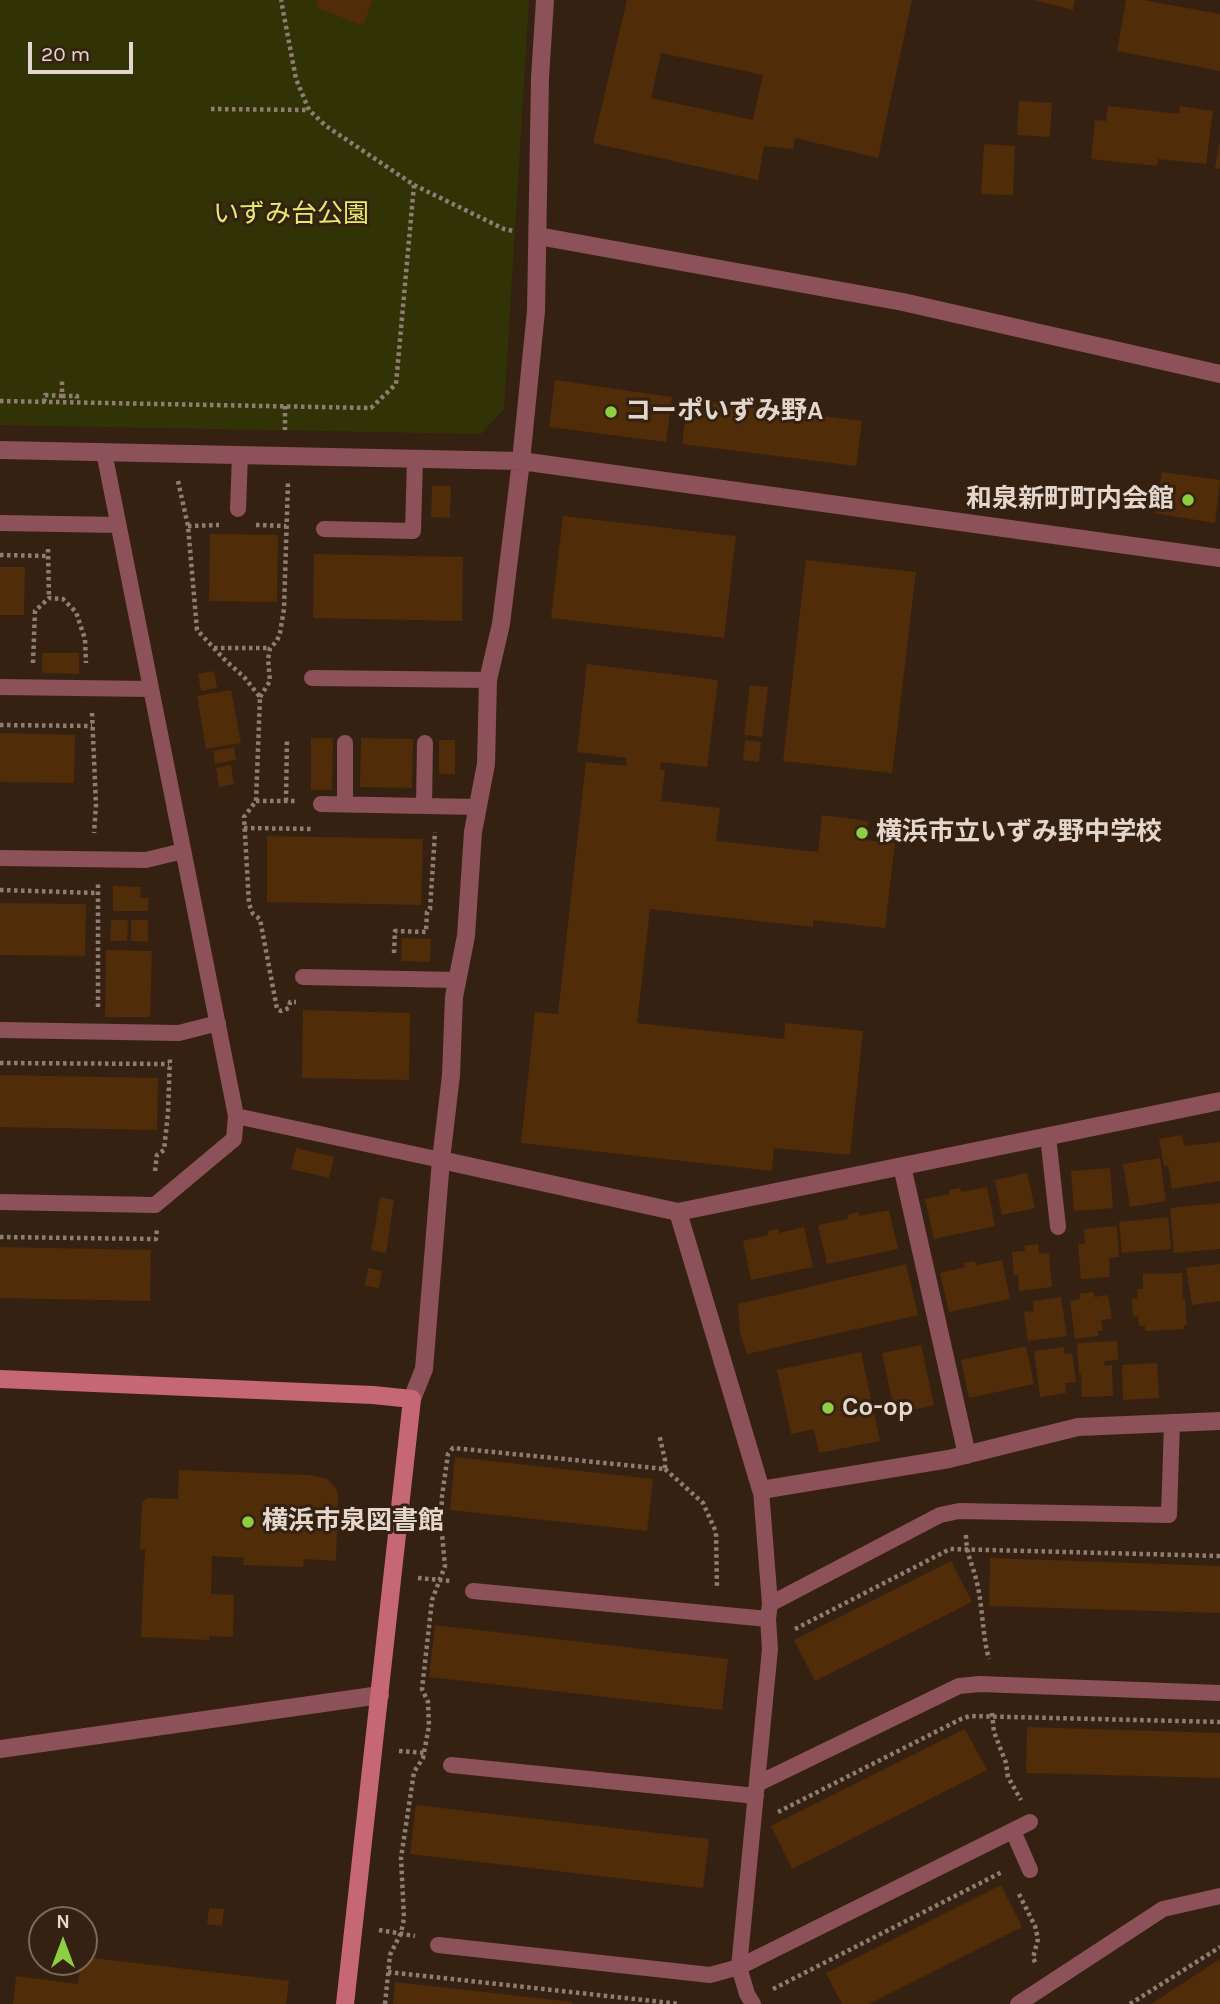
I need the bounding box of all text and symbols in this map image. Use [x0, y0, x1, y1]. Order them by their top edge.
scale bar [32, 28, 136, 72]
text: 20 m [41, 42, 90, 66]
park label: いずみ台公園 [213, 199, 369, 231]
place label: コーポいずみ野A [625, 396, 823, 428]
marker: コーポいずみ野A [603, 404, 619, 420]
place label: 和泉新町町内会館 [966, 484, 1174, 516]
marker: 和泉新町町内会館 [1180, 492, 1196, 508]
place label: 横浜市立いずみ野中学校 [876, 817, 1162, 849]
marker: 横浜市立いずみ野中学校 [854, 825, 870, 841]
place label: Co-op [842, 1392, 913, 1424]
marker: Co-op [820, 1400, 836, 1416]
place label: 横浜市泉図書館 [262, 1506, 444, 1538]
marker: 横浜市泉図書館 [240, 1514, 256, 1530]
north arrow [28, 1906, 98, 1976]
text: N [56, 1911, 70, 1933]

